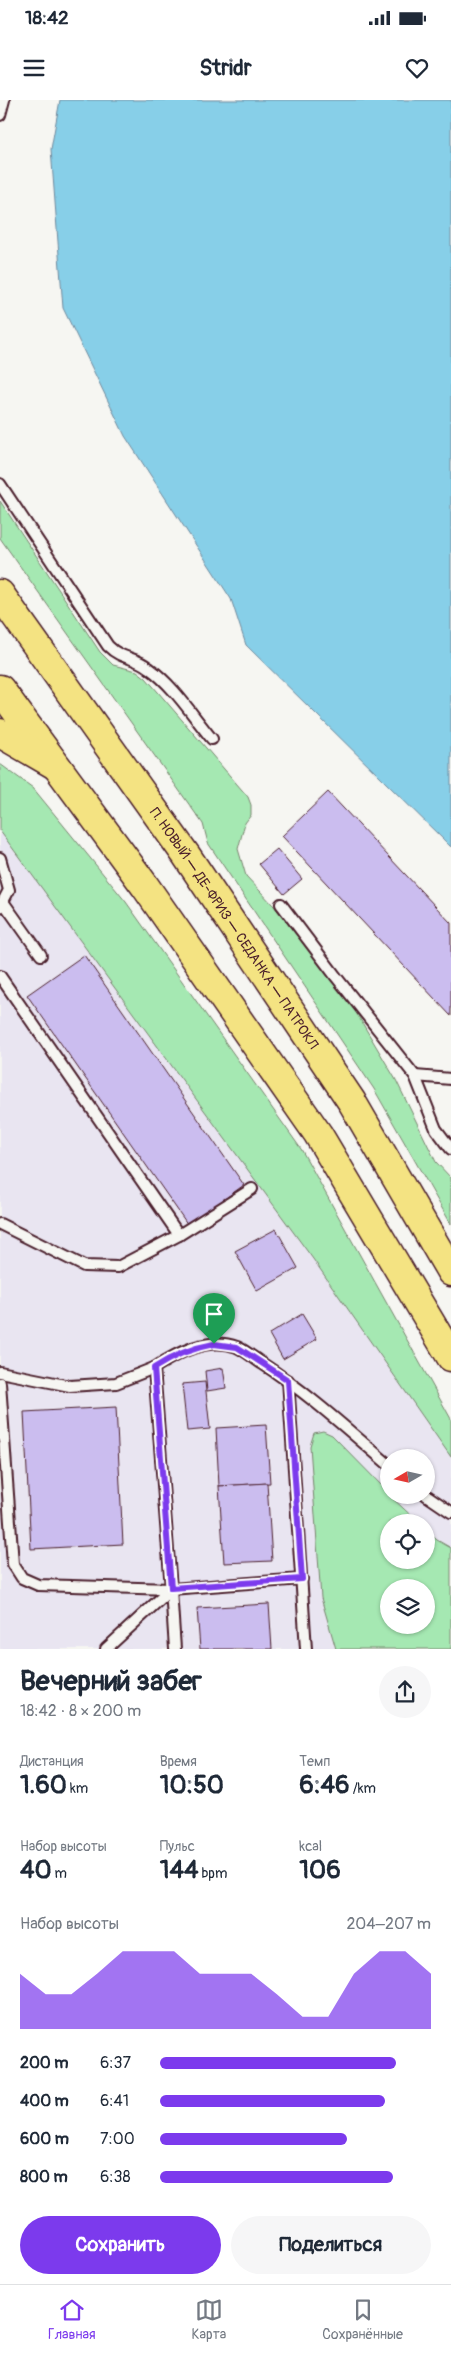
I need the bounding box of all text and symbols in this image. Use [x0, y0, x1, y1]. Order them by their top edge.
text: 18:42 [25, 6, 69, 30]
icon: menu [20, 54, 48, 82]
text: Stridr [199, 54, 252, 82]
icon: heart [403, 54, 431, 82]
street label: П. НОВЫЙ — ДЕ-ФРИЗ — СЕДАНКА — ПАТРОКЛ [146, 804, 322, 1052]
pin [193, 1293, 235, 1344]
icon: arrive [200, 1300, 228, 1328]
north arrow [380, 1449, 435, 1504]
map controls [380, 1449, 435, 1634]
button: locate [380, 1514, 435, 1569]
button: layers [380, 1579, 435, 1634]
text: Вечерний забег [20, 1664, 202, 1699]
button: share [379, 1666, 431, 1718]
text: 18:42 · 8 × 200 m [20, 1701, 141, 1721]
text: Дистанция [20, 1753, 84, 1770]
text: Время [160, 1753, 197, 1770]
text: Темп [299, 1753, 330, 1770]
text: 1.60 [20, 1770, 67, 1801]
text: 10:50 [160, 1770, 224, 1801]
text: 6:46 [299, 1770, 350, 1801]
text: km [67, 1780, 88, 1797]
text: /km [350, 1780, 376, 1797]
text: Набор высоты [20, 1838, 107, 1855]
text: Пульс [160, 1838, 195, 1855]
text: kcal [299, 1838, 322, 1855]
text: 40 [20, 1855, 52, 1886]
text: 144 [160, 1855, 198, 1886]
text: 106 [299, 1855, 341, 1886]
text: m [52, 1865, 67, 1882]
text: bpm [198, 1865, 227, 1882]
text: Набор высоты [20, 1914, 119, 1934]
text: 204–207 m [346, 1914, 431, 1934]
text: 200 m [20, 2053, 68, 2073]
text: 6:37 [100, 2053, 131, 2073]
text: 400 m [20, 2091, 69, 2111]
text: 6:41 [100, 2091, 129, 2111]
text: 600 m [20, 2129, 69, 2149]
text: 7:00 [100, 2129, 135, 2149]
text: 800 m [20, 2167, 68, 2187]
text: 6:38 [100, 2167, 131, 2187]
button: Сохранить [20, 2216, 221, 2274]
button: Поделиться [231, 2216, 431, 2274]
tab: Главная [48, 2296, 96, 2343]
tab: Карта [192, 2296, 226, 2343]
tab: Сохранённые [322, 2296, 403, 2343]

